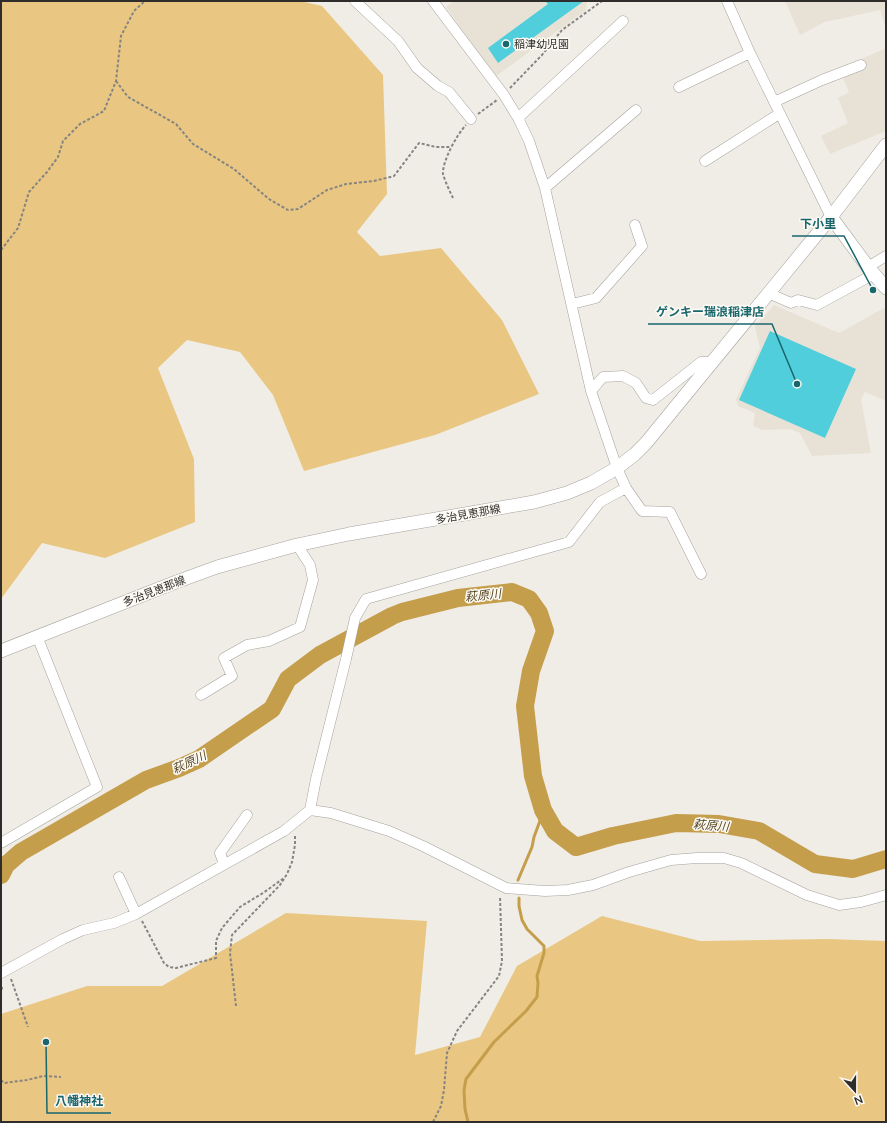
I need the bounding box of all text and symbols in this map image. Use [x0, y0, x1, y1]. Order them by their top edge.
place label: 稲津幼児園 [514, 37, 569, 51]
marker: 稲津幼児園 [501, 39, 511, 49]
callout: 下小里 [792, 212, 844, 236]
text: 下小里 [800, 216, 836, 231]
callout: ゲンキー瑞浪稲津店 [648, 300, 772, 324]
text: ゲンキー瑞浪稲津店 [656, 304, 764, 319]
street label: 多治見恵那線 [434, 501, 502, 527]
street label: 多治見恵那線 [121, 573, 187, 609]
water label: 萩原川 [464, 585, 504, 604]
water label: 萩原川 [170, 747, 210, 776]
water label: 萩原川 [692, 816, 732, 834]
north arrow [835, 1071, 875, 1111]
callout: 八幡神社 [47, 1089, 111, 1113]
text: N [852, 1092, 865, 1108]
text: 八幡神社 [55, 1093, 103, 1108]

